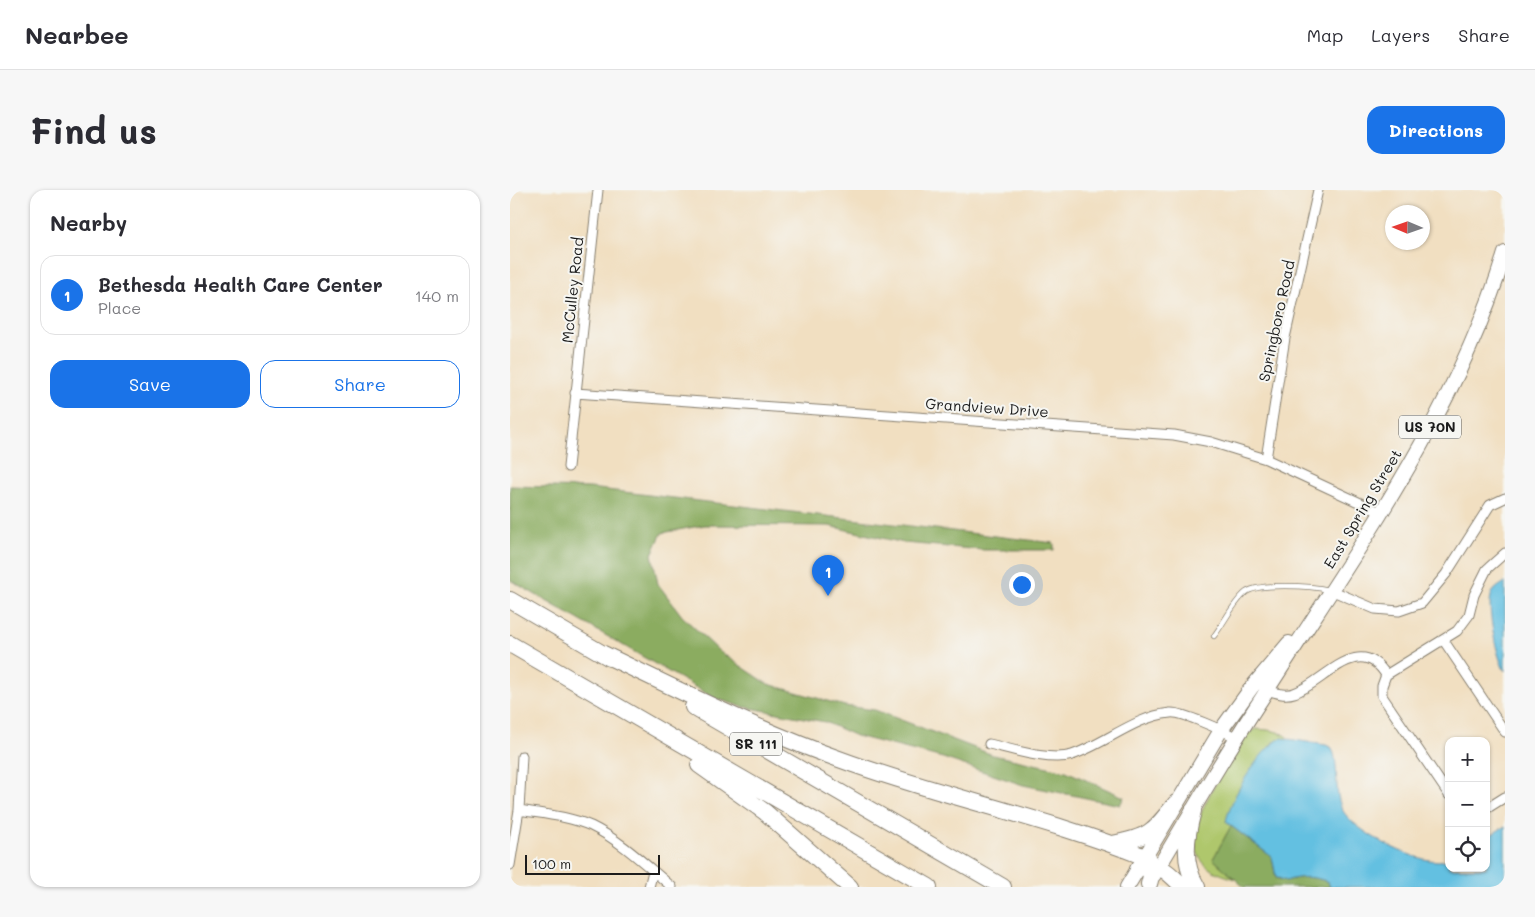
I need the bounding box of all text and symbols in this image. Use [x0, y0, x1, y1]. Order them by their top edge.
text: Nearbee [25, 19, 129, 50]
text: Map [1307, 23, 1343, 47]
text: Layers [1371, 23, 1430, 47]
text: Share [1458, 23, 1510, 47]
button: Directions [1367, 106, 1505, 154]
text: Find us [30, 107, 157, 153]
north arrow [1385, 205, 1430, 250]
text: Nearby [50, 209, 127, 236]
street label: McCulley Road [556, 236, 588, 344]
street label: Springboro Road [1253, 258, 1299, 383]
text: Bethesda Health Care Center [98, 272, 383, 297]
text: 1 [63, 285, 71, 306]
text: 140 m [415, 285, 459, 306]
text: Place [98, 297, 141, 318]
button: Save [50, 360, 250, 408]
button: Share [260, 360, 460, 408]
street label: Grandview Drive [925, 393, 1049, 421]
road number: US 70N [1399, 416, 1461, 438]
street label: East Spring Street [1319, 445, 1406, 572]
pin: 1 [812, 555, 844, 596]
your location [1009, 572, 1035, 598]
road number: SR 111 [730, 732, 782, 756]
map controls [1445, 737, 1490, 872]
button: + [1445, 737, 1490, 782]
button: − [1445, 782, 1490, 827]
button: locate [1445, 827, 1490, 872]
scale bar [525, 852, 660, 875]
text: 100 m [532, 854, 571, 873]

